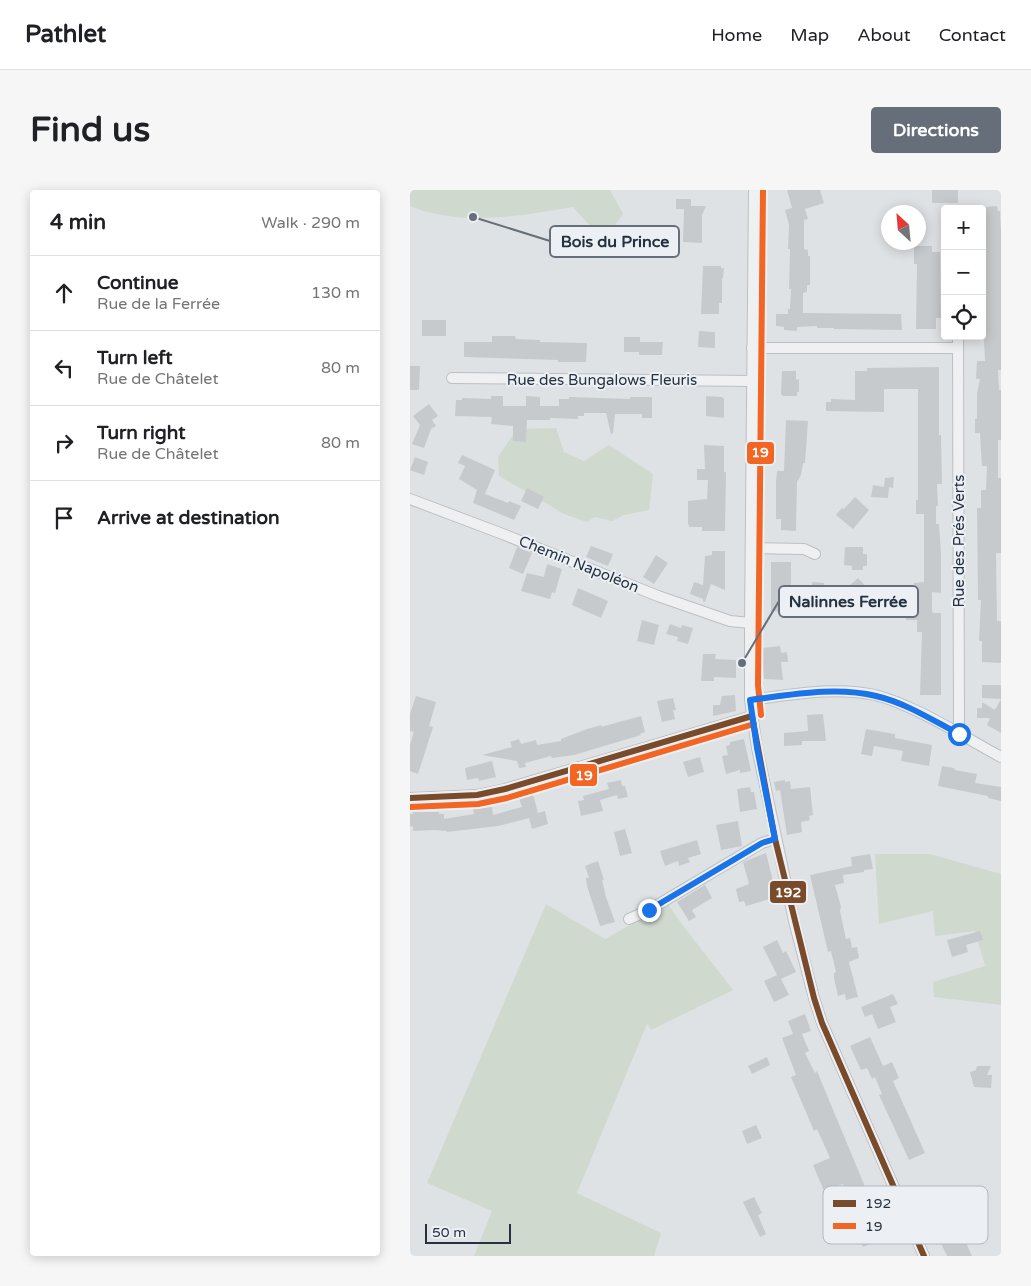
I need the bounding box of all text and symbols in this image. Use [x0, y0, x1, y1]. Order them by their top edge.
text: Pathlet [25, 20, 106, 49]
text: Home [711, 24, 762, 46]
text: Map [790, 24, 829, 46]
text: About [857, 24, 911, 46]
text: Contact [939, 24, 1006, 46]
button: Directions [871, 107, 1001, 153]
text: Find us [30, 109, 150, 151]
north arrow [881, 205, 926, 250]
map controls [941, 205, 986, 340]
button: + [941, 205, 986, 250]
text: 4 min [50, 210, 106, 235]
text: Walk · 290 m [261, 213, 360, 233]
callout: Bois du Prince [550, 226, 679, 257]
text: Bois du Prince [561, 232, 669, 252]
button: − [941, 250, 986, 295]
text: Continue [97, 272, 179, 294]
icon: ahead [50, 279, 78, 307]
text: 130 m [311, 283, 360, 303]
text: Rue de la Ferrée [97, 294, 220, 314]
button: locate [941, 295, 986, 340]
text: Turn left [97, 347, 173, 369]
icon: left [50, 354, 78, 382]
text: 80 m [321, 358, 360, 378]
text: Rue de Châtelet [97, 369, 219, 389]
street label: Rue des Bungalows Fleuris [507, 371, 697, 389]
text: Turn right [97, 422, 185, 444]
icon: right [50, 429, 78, 457]
text: 80 m [321, 433, 360, 453]
line badge: 19 [746, 441, 775, 465]
text: Rue de Châtelet [97, 444, 219, 464]
text: 19 [751, 444, 769, 461]
street label: Rue des Prés Verts [950, 474, 968, 608]
icon: arrive [50, 504, 78, 532]
text: Arrive at destination [97, 507, 280, 529]
street label: Chemin Napoléon [516, 532, 642, 596]
callout: Nalinnes Ferrée [779, 586, 918, 617]
text: Nalinnes Ferrée [789, 592, 907, 612]
route start [948, 723, 971, 746]
line badge: 19 [569, 763, 598, 787]
text: 19 [575, 767, 593, 784]
line badge: 192 [769, 880, 807, 904]
text: 192 [775, 884, 801, 901]
route end [638, 899, 661, 922]
legend [823, 1186, 988, 1244]
text: 192 [865, 1195, 891, 1212]
text: 19 [865, 1218, 883, 1235]
scale bar [425, 1221, 511, 1244]
text: 50 m [432, 1224, 466, 1241]

